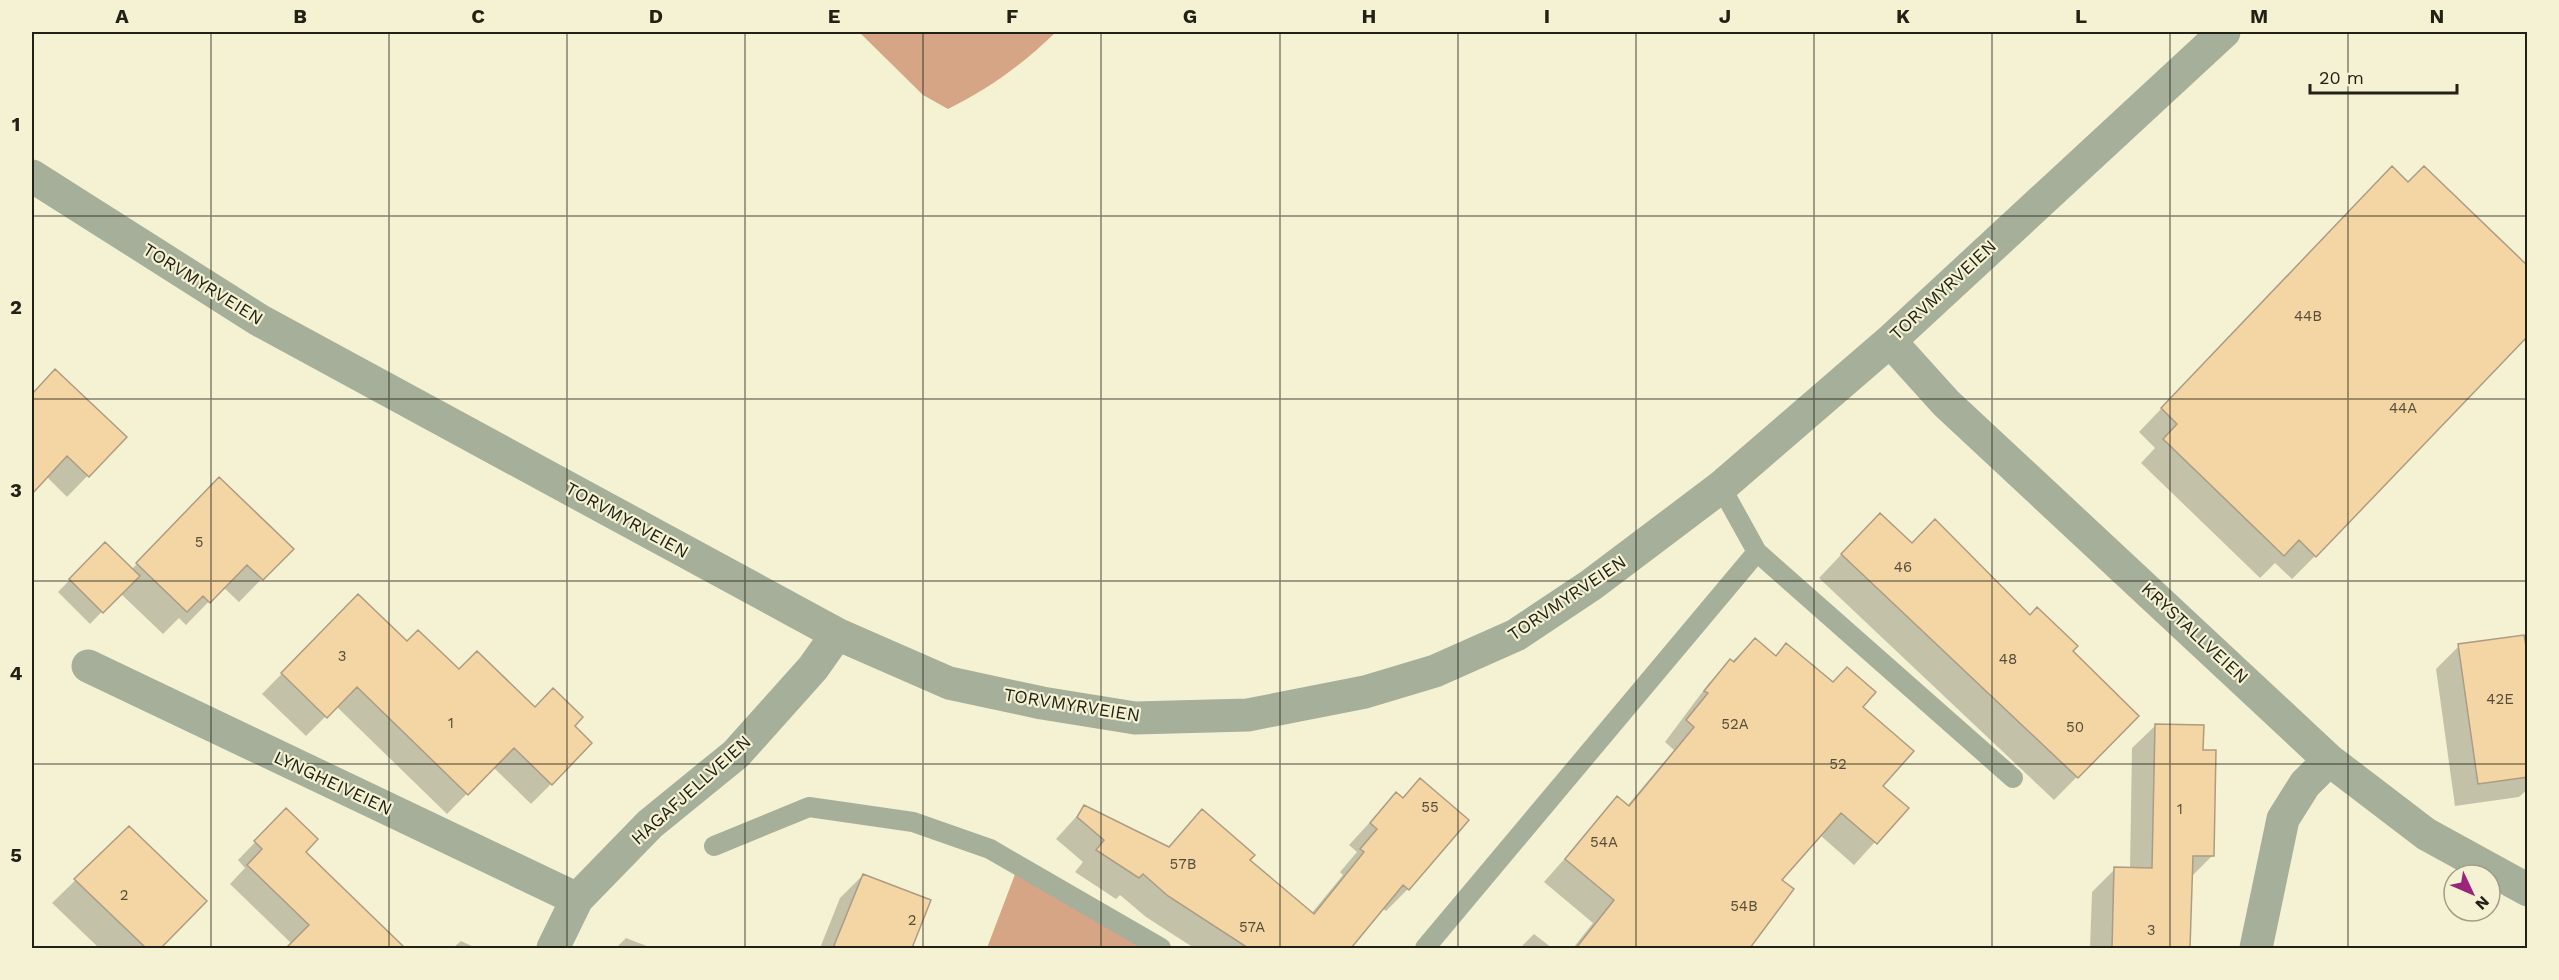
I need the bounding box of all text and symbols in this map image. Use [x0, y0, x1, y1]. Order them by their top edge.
text: A [115, 4, 129, 28]
text: B [293, 4, 307, 28]
text: C [471, 4, 485, 28]
text: D [649, 4, 663, 28]
text: E [828, 4, 840, 28]
text: F [1006, 4, 1018, 28]
text: G [1183, 4, 1197, 28]
text: H [1362, 4, 1376, 28]
text: I [1544, 4, 1550, 28]
text: J [1719, 4, 1731, 28]
text: K [1896, 4, 1910, 28]
text: L [2075, 4, 2087, 28]
text: M [2250, 4, 2268, 28]
text: N [2430, 4, 2444, 28]
scale bar [2310, 57, 2457, 95]
text: 20 m [2319, 67, 2364, 88]
text: 1 [12, 112, 20, 136]
street label: TORVMYRVEIEN [1885, 235, 2000, 344]
street label: TORVMYRVEIEN [139, 238, 267, 329]
text: 2 [10, 295, 22, 319]
house number: 44B [2294, 307, 2322, 325]
house number: 44A [2389, 399, 2417, 417]
street label: TORVMYRVEIEN [562, 477, 692, 562]
text: 3 [10, 478, 22, 502]
house number: 5 [195, 533, 203, 551]
street label: TORVMYRVEIEN [1504, 550, 1630, 645]
house number: 46 [1894, 558, 1912, 576]
street label: KRYSTALLVEIEN [2138, 578, 2253, 687]
house number: 3 [338, 647, 346, 665]
house number: 48 [1999, 650, 2017, 668]
text: 4 [10, 661, 23, 685]
street label: TORVMYRVEIEN [1003, 683, 1142, 726]
house number: 42E [2486, 690, 2514, 708]
house number: 1 [448, 714, 454, 732]
house number: 52A [1721, 715, 1749, 733]
house number: 50 [2066, 718, 2084, 736]
street label: HAGAFJELLVEIEN [627, 730, 755, 849]
street label: LYNGHEIVEIEN [271, 746, 396, 819]
house number: 52 [1829, 755, 1847, 773]
house number: 55 [1421, 798, 1439, 816]
house number: 1 [2177, 800, 2183, 818]
house number: 54A [1590, 833, 1618, 851]
text: 5 [10, 843, 22, 867]
house number: 57B [1170, 855, 1196, 873]
north arrow [2442, 863, 2502, 923]
house number: 2 [120, 886, 128, 904]
text: N [2471, 892, 2493, 914]
house number: 54B [1730, 897, 1758, 915]
house number: 2 [908, 911, 916, 929]
house number: 57A [1239, 918, 1265, 936]
house number: 3 [2147, 921, 2155, 939]

